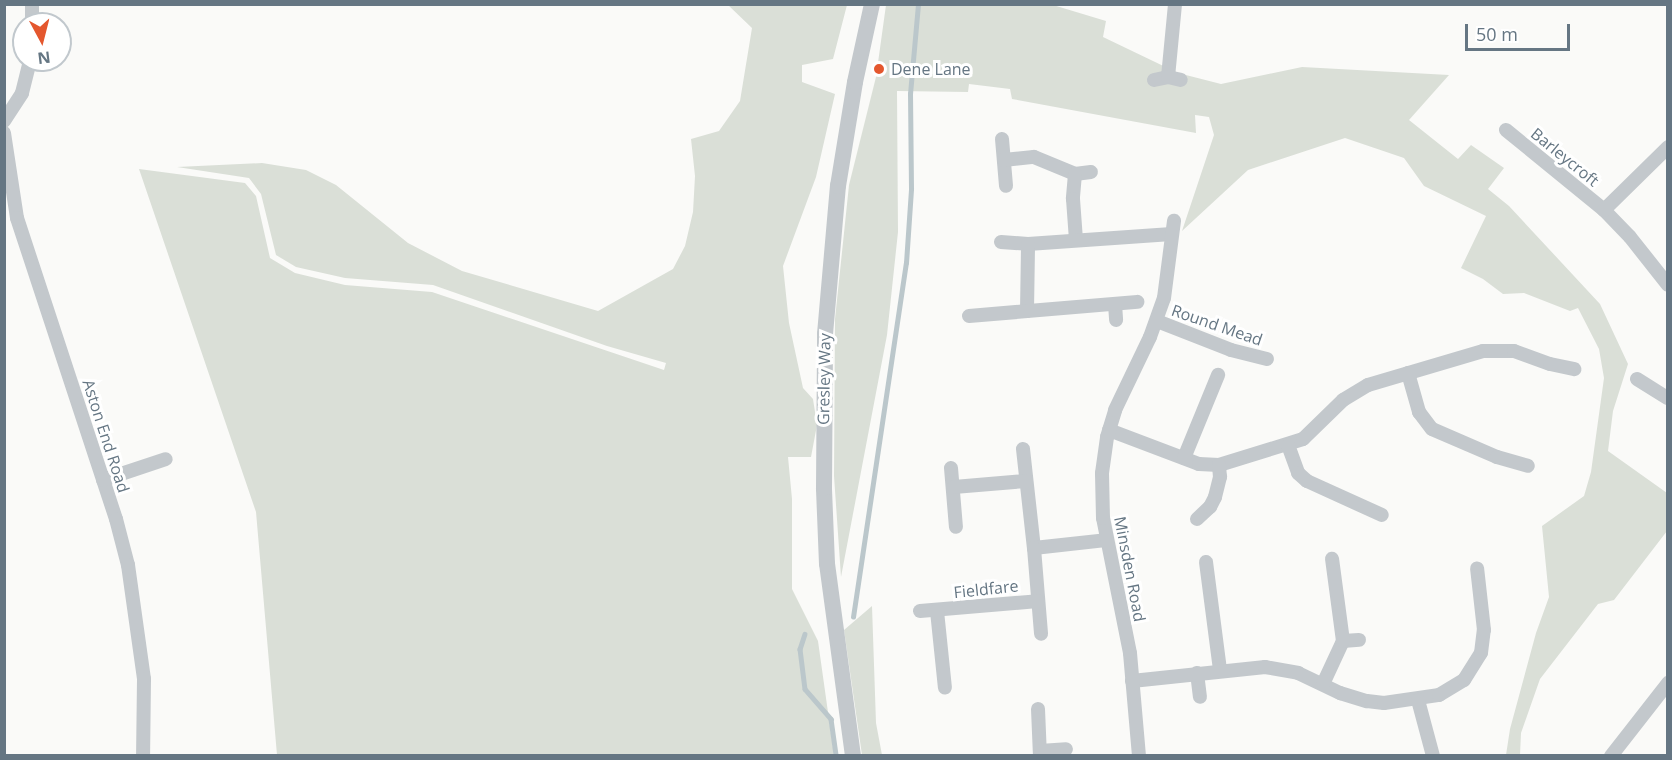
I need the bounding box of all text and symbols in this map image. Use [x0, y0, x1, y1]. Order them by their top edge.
north arrow [12, 12, 72, 72]
scale bar [1468, 12, 1573, 50]
text: 50 m [1476, 22, 1518, 46]
text: N [36, 46, 52, 70]
place label: Dene Lane [891, 59, 971, 79]
marker: Dene Lane [872, 62, 886, 76]
street label: Barleycroft [1527, 124, 1603, 190]
street label: Round Mead [1169, 300, 1265, 350]
street label: Gresley Way [814, 333, 834, 425]
street label: Aston End Road [79, 377, 133, 495]
street label: Minsden Road [1110, 515, 1150, 623]
street label: Fieldfare [953, 576, 1019, 602]

